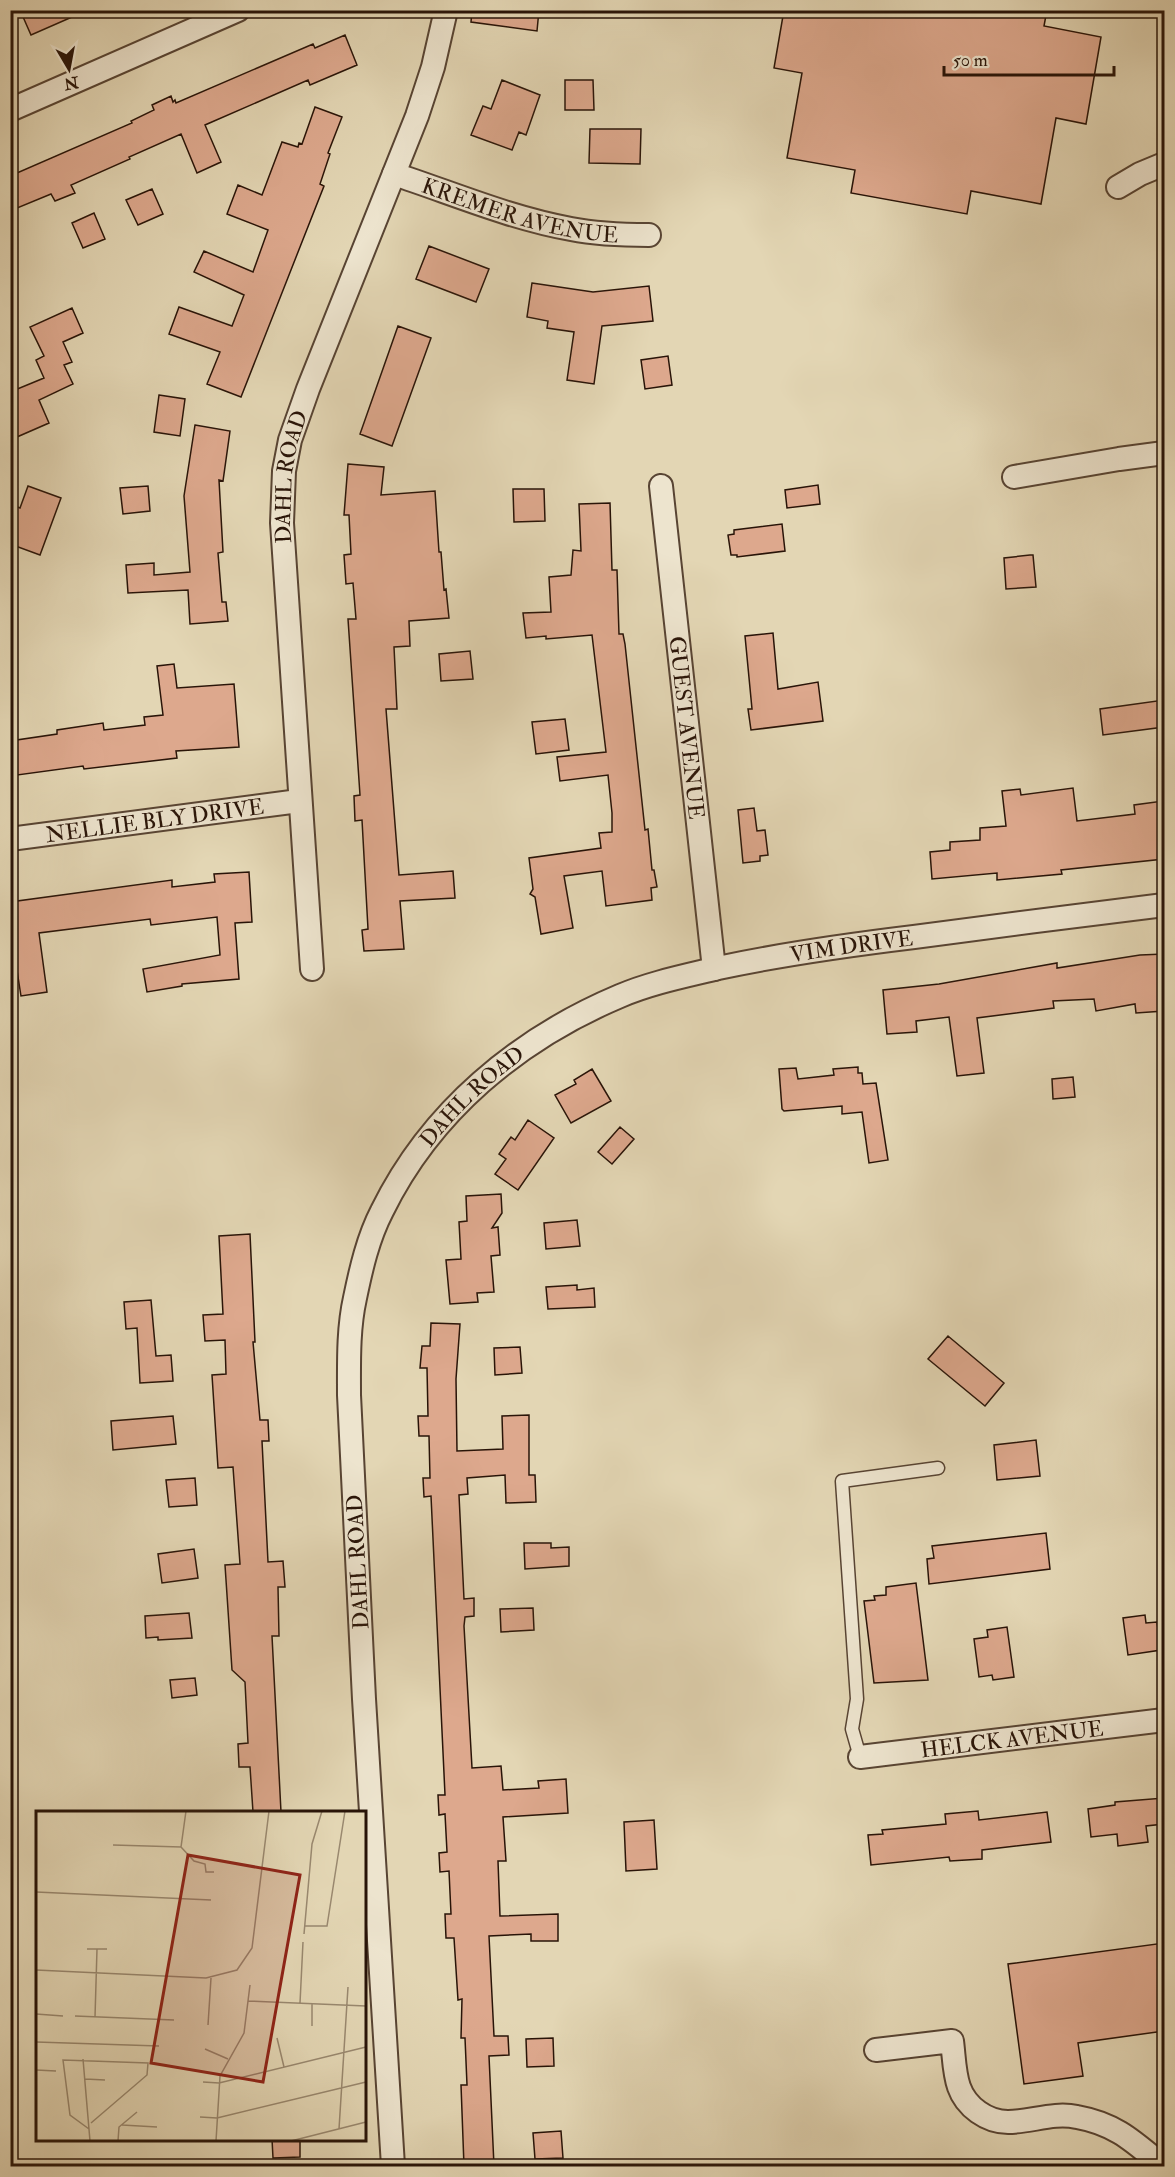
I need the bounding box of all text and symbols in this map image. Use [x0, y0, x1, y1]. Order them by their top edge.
north arrow [39, 39, 99, 99]
scale bar [944, 39, 1114, 77]
text: 50 m [953, 49, 988, 72]
text: N [62, 72, 81, 94]
street label: KREMER AVENUE [418, 172, 619, 249]
street label: DAHL ROAD [269, 407, 314, 544]
street label: GUEST AVENUE [663, 635, 710, 821]
street label: NELLIE BLY DRIVE [44, 793, 266, 849]
street label: VIM DRIVE [788, 924, 915, 969]
street label: DAHL ROAD [414, 1040, 530, 1153]
street label: DAHL ROAD [340, 1494, 376, 1630]
street label: HELCK AVENUE [919, 1714, 1105, 1765]
inset map [36, 1811, 366, 2141]

